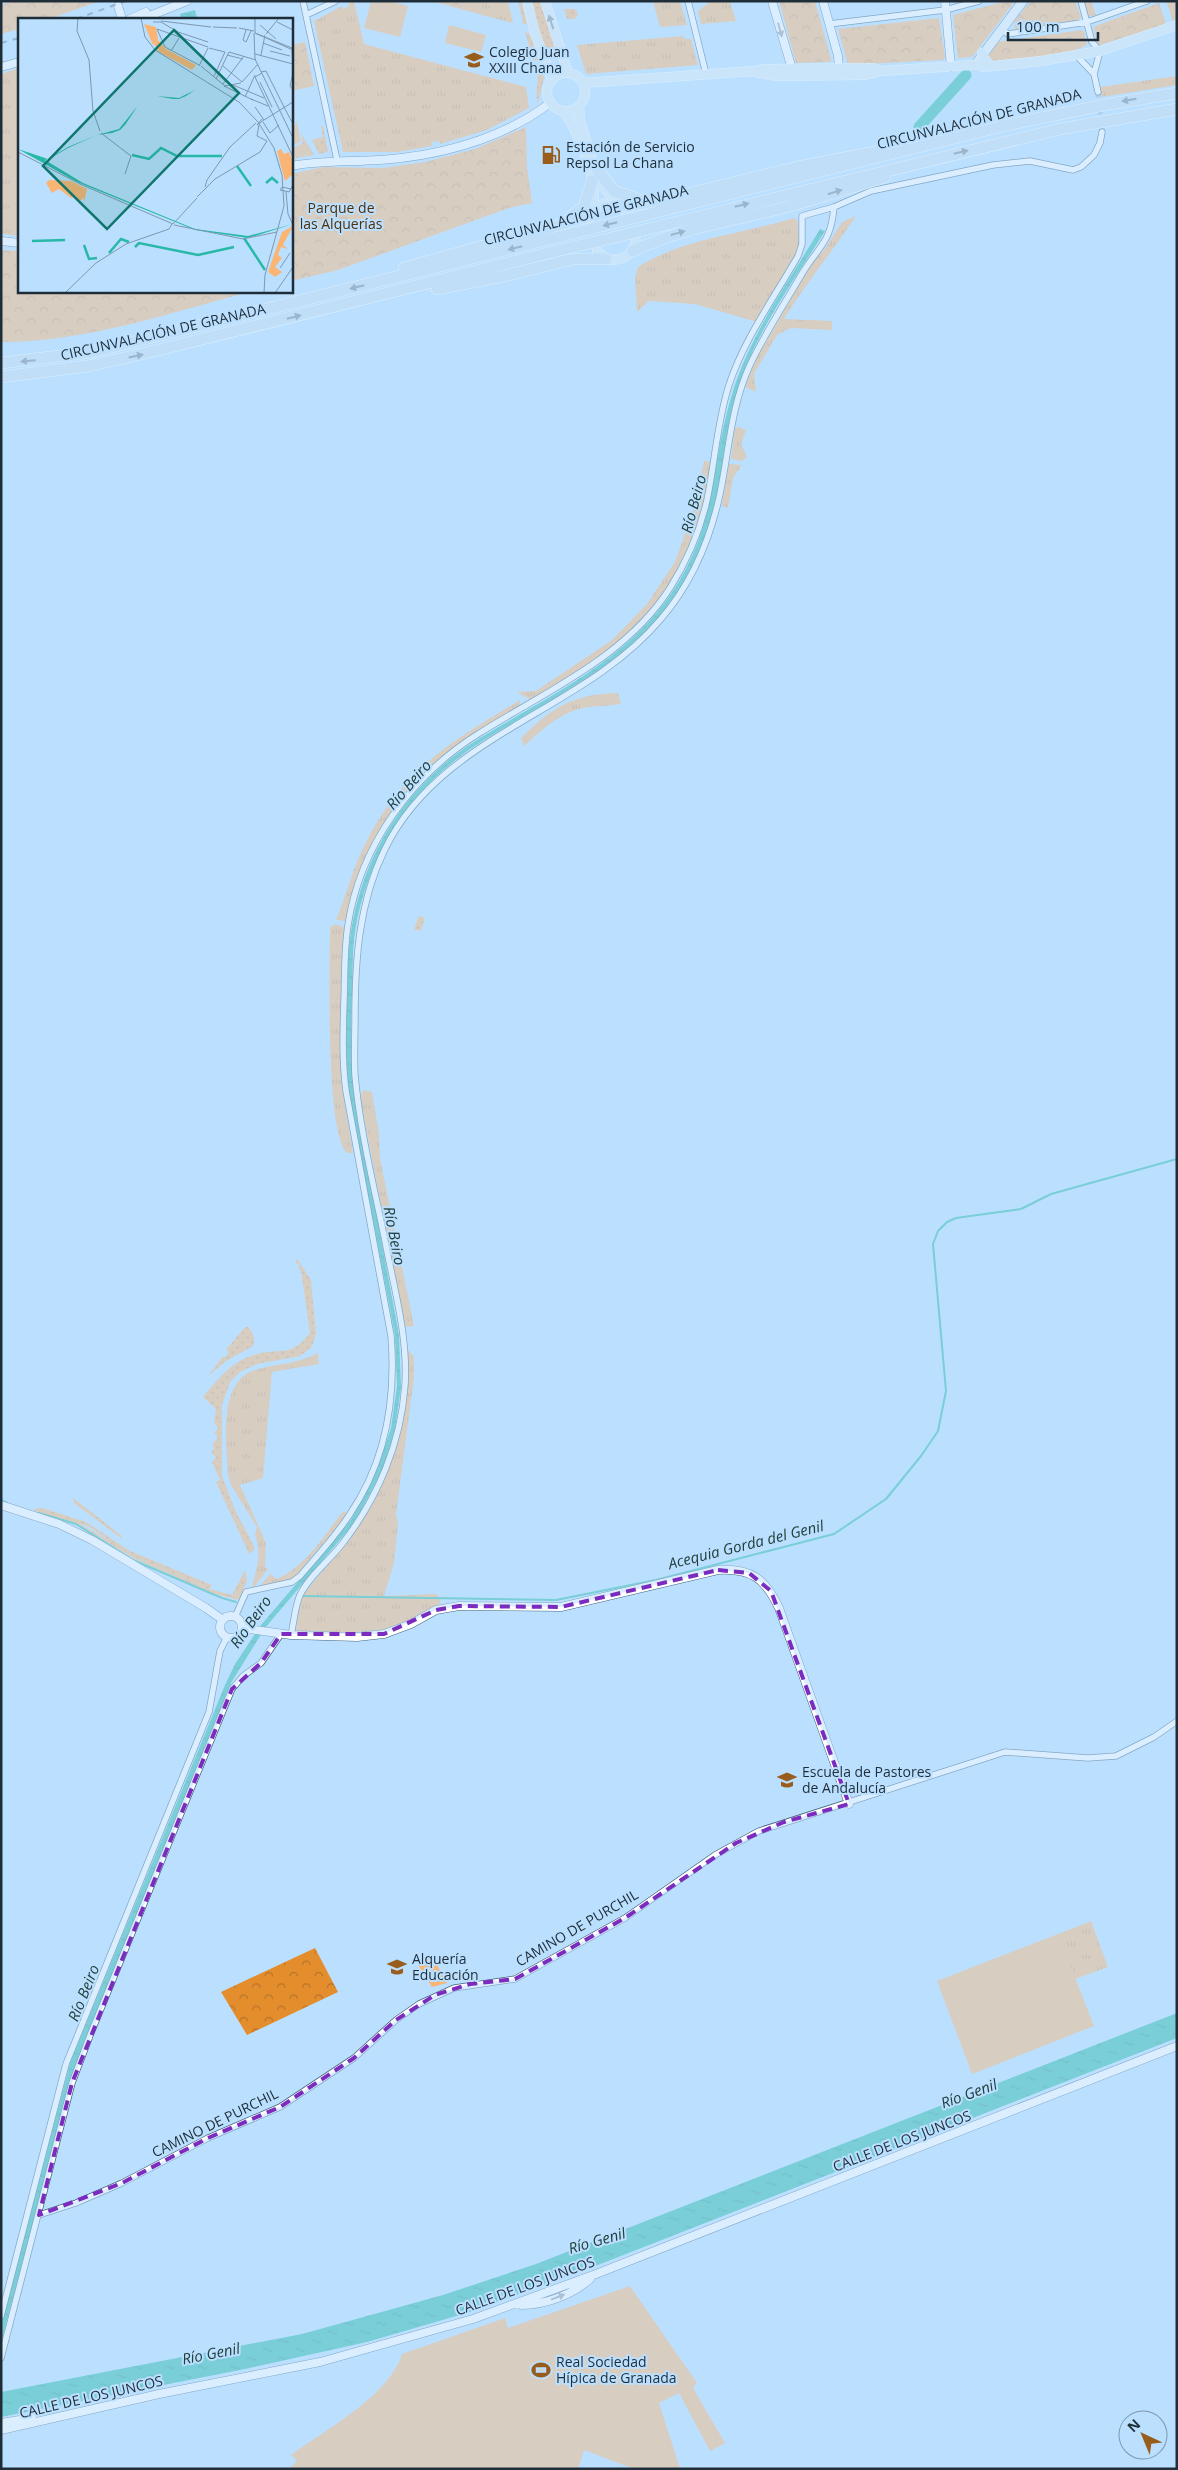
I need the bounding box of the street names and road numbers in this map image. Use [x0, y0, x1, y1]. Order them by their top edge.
street label: CIRCUNVALACIÓN DE GRANADA [875, 84, 1083, 153]
street label: CIRCUNVALACIÓN DE GRANADA [482, 180, 690, 249]
street label: CIRCUNVALACIÓN DE GRANADA [59, 299, 267, 364]
street label: CAMINO DE PURCHIL [512, 1885, 641, 1970]
street label: CAMINO DE PURCHIL [148, 2084, 281, 2161]
street label: CALLE DE LOS JUNCOS [830, 2105, 974, 2176]
street label: CALLE DE LOS JUNCOS [453, 2252, 597, 2320]
street label: CALLE DE LOS JUNCOS [17, 2371, 164, 2422]

